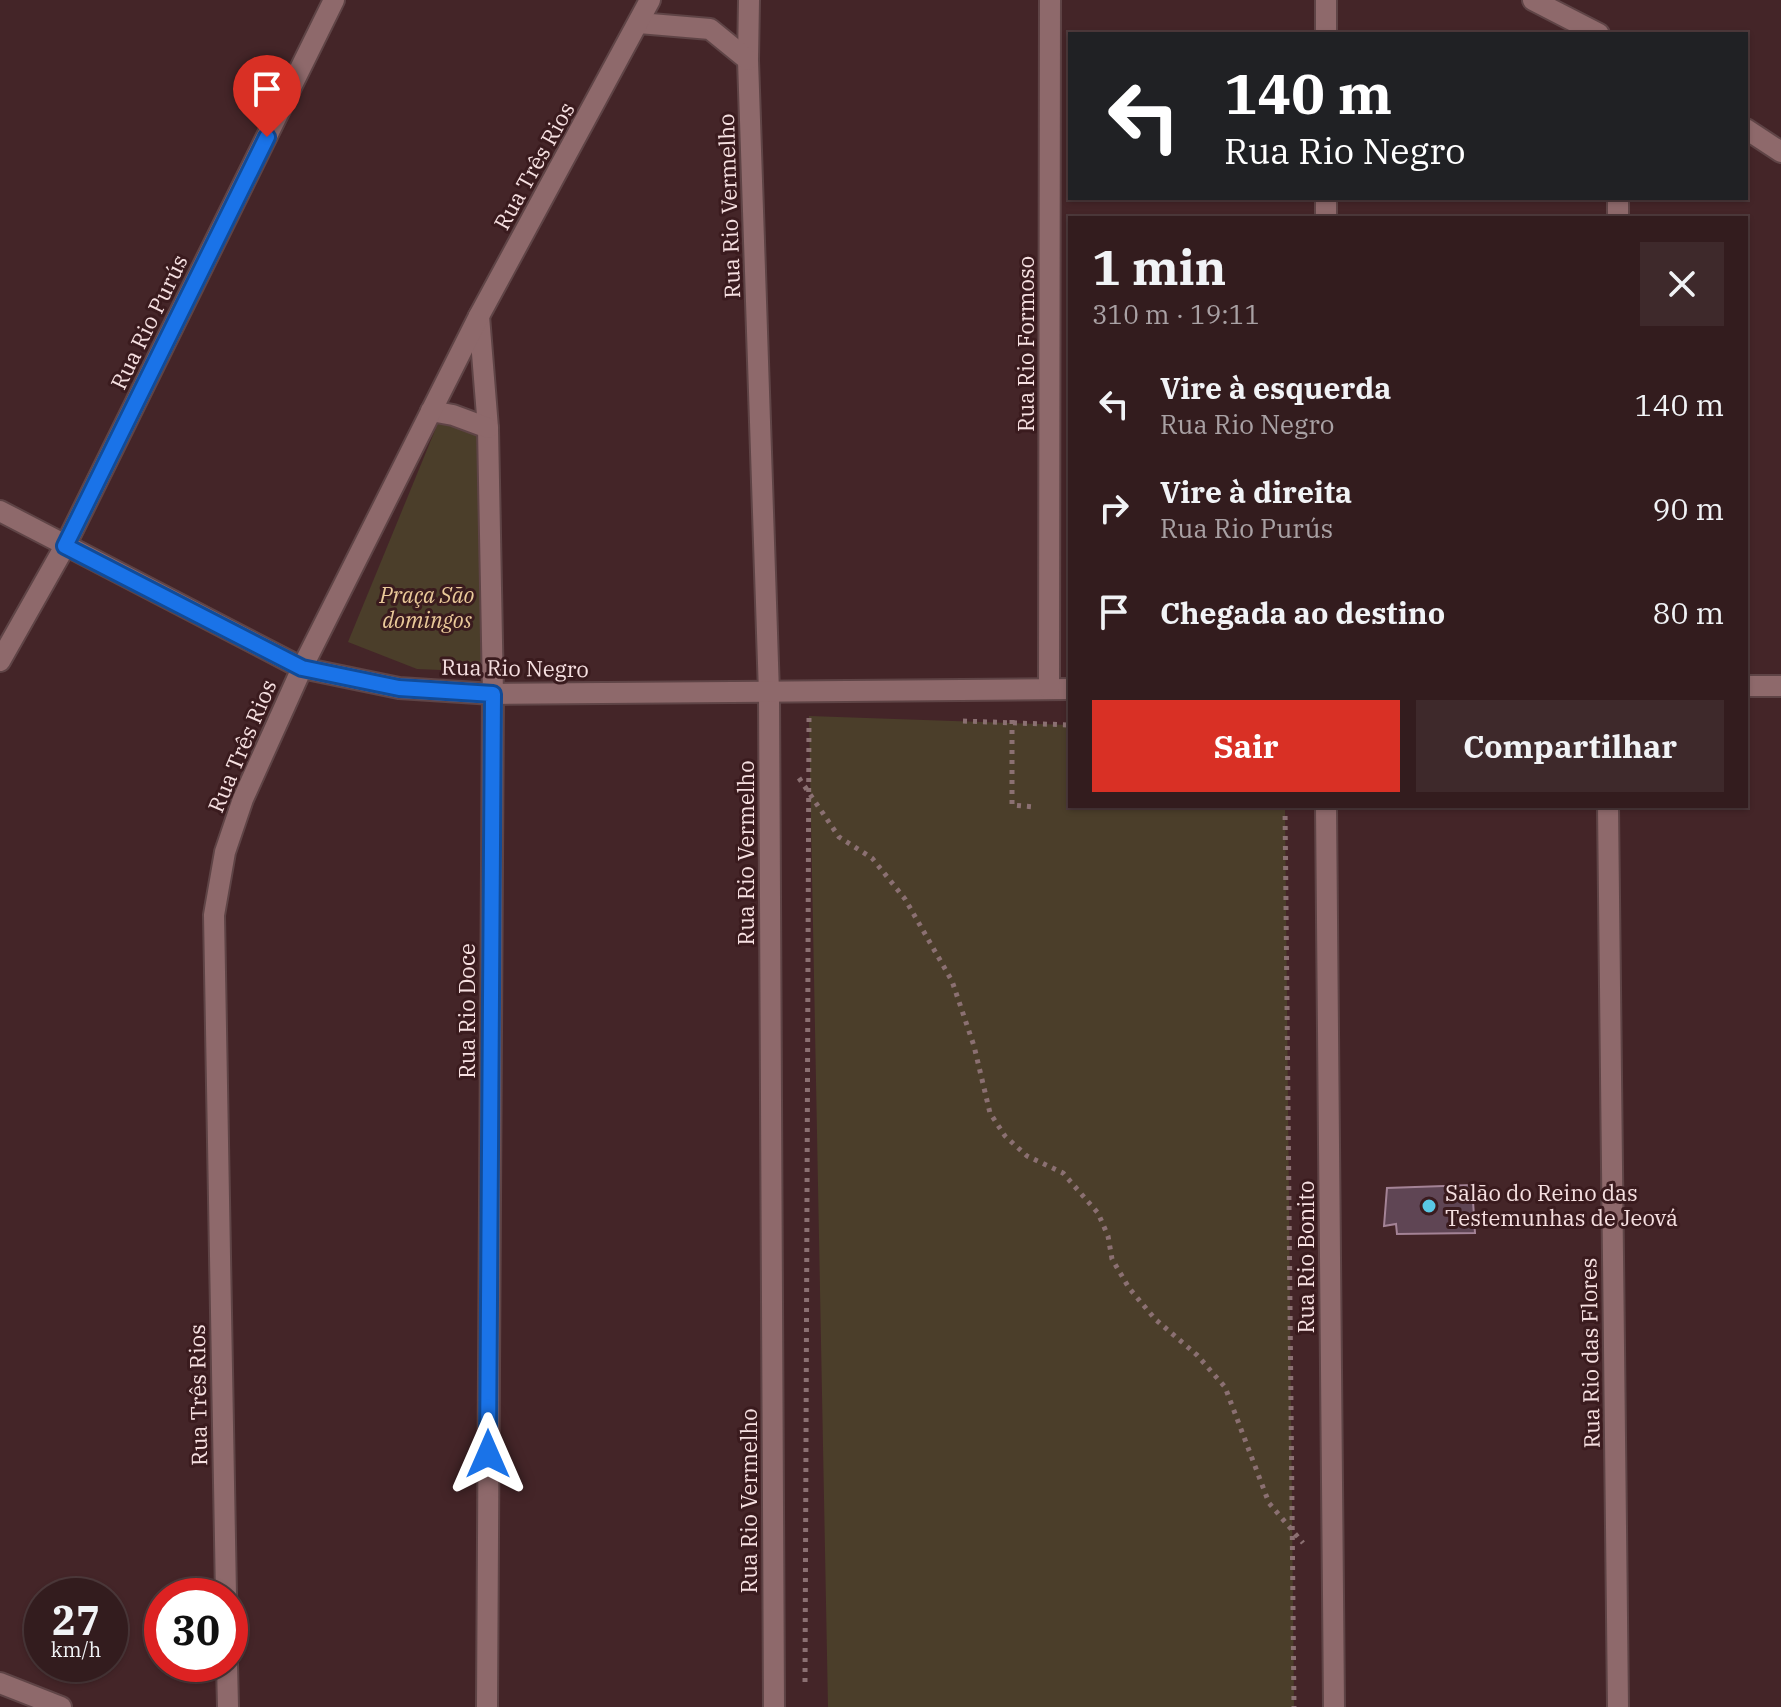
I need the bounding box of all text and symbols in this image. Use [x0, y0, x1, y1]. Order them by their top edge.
pin [233, 55, 301, 137]
text: 140 m [1224, 57, 1392, 129]
icon: left [1092, 64, 1196, 168]
icon: arrive [245, 67, 289, 111]
street label: Rua Três Rios [487, 97, 581, 235]
street label: Rua Rio Vermelho [711, 113, 746, 299]
text: Rua Rio Negro [1224, 127, 1465, 174]
text: 1 min [1092, 236, 1226, 298]
button: close [1640, 242, 1724, 326]
street label: Rua Rio Purús [103, 250, 194, 394]
street label: Rua Rio Formoso [1011, 256, 1040, 432]
text: 310 m · 19:11 [1092, 297, 1260, 331]
text: Vire à esquerda [1160, 368, 1391, 407]
icon: left [1092, 382, 1136, 426]
text: 140 m [1634, 385, 1724, 424]
text: Rua Rio Negro [1160, 407, 1334, 441]
text: Vire à direita [1160, 472, 1352, 511]
icon: right [1092, 486, 1136, 530]
text: 90 m [1652, 489, 1724, 528]
text: Rua Rio Purús [1160, 511, 1333, 545]
park label: Praça São domingos [378, 580, 475, 634]
icon: arrive [1092, 590, 1136, 634]
text: Chegada ao destino [1160, 593, 1445, 632]
text: 80 m [1652, 593, 1724, 632]
street label: Rua Rio Negro [441, 652, 589, 683]
street label: Rua Três Rios [201, 675, 283, 817]
button: Sair [1092, 700, 1400, 792]
button: Compartilhar [1416, 700, 1724, 792]
street label: Rua Rio Vermelho [731, 760, 760, 946]
street label: Rua Rio Doce [452, 943, 481, 1079]
place label: Salão do Reino das Testemunhas de Jeová [1445, 1178, 1678, 1232]
street label: Rua Rio Bonito [1291, 1181, 1320, 1333]
marker: Salão do Reino das Testemunhas de Jeová [1420, 1197, 1438, 1215]
street label: Rua Rio das Flores [1573, 1257, 1606, 1449]
street label: Rua Três Rios [182, 1324, 213, 1466]
street label: Rua Rio Vermelho [734, 1408, 763, 1594]
position arrow [446, 1412, 530, 1496]
speed limit sign: 30 [144, 1578, 248, 1682]
text: 27 [52, 1594, 100, 1646]
text: km/h [51, 1636, 101, 1663]

